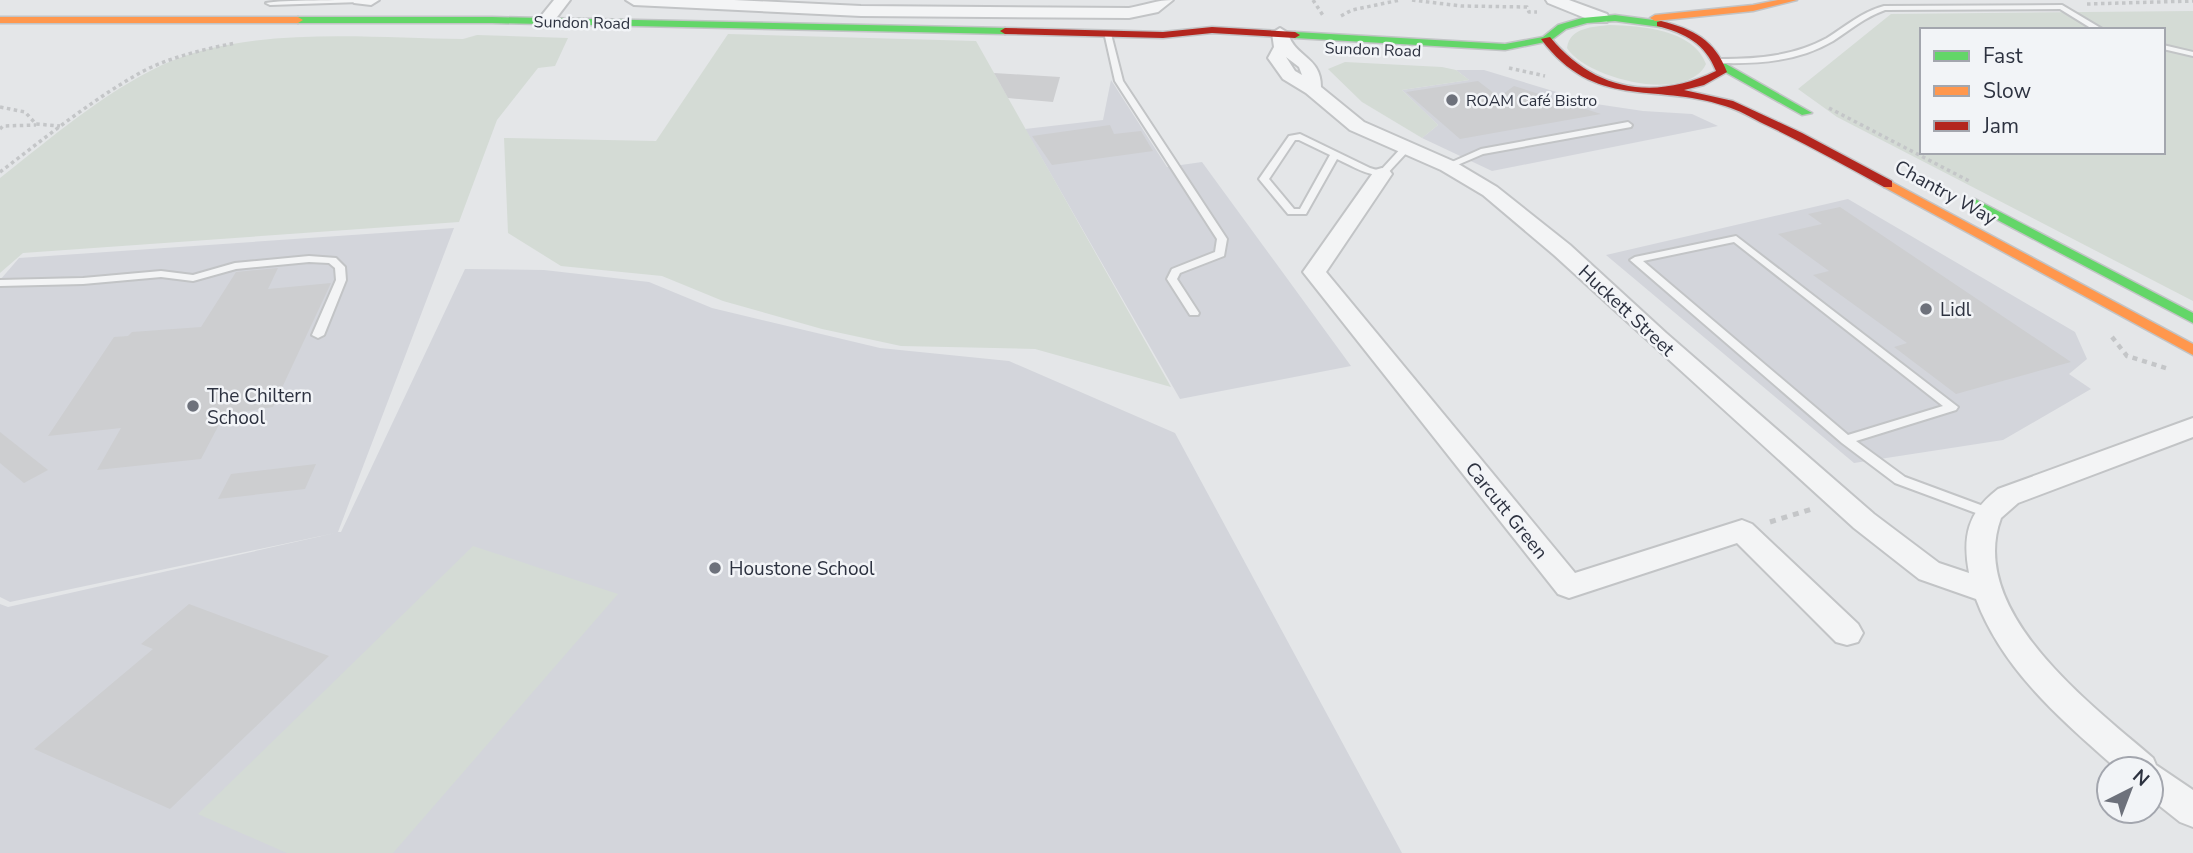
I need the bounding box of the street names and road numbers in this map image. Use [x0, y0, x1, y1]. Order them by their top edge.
street label: Sundon Road [534, 11, 630, 35]
street label: Sundon Road [1324, 37, 1422, 63]
street label: Chantry Way [1890, 154, 2001, 232]
street label: Huckett Street [1572, 259, 1680, 362]
street label: Carcutt Green [1459, 457, 1553, 565]

